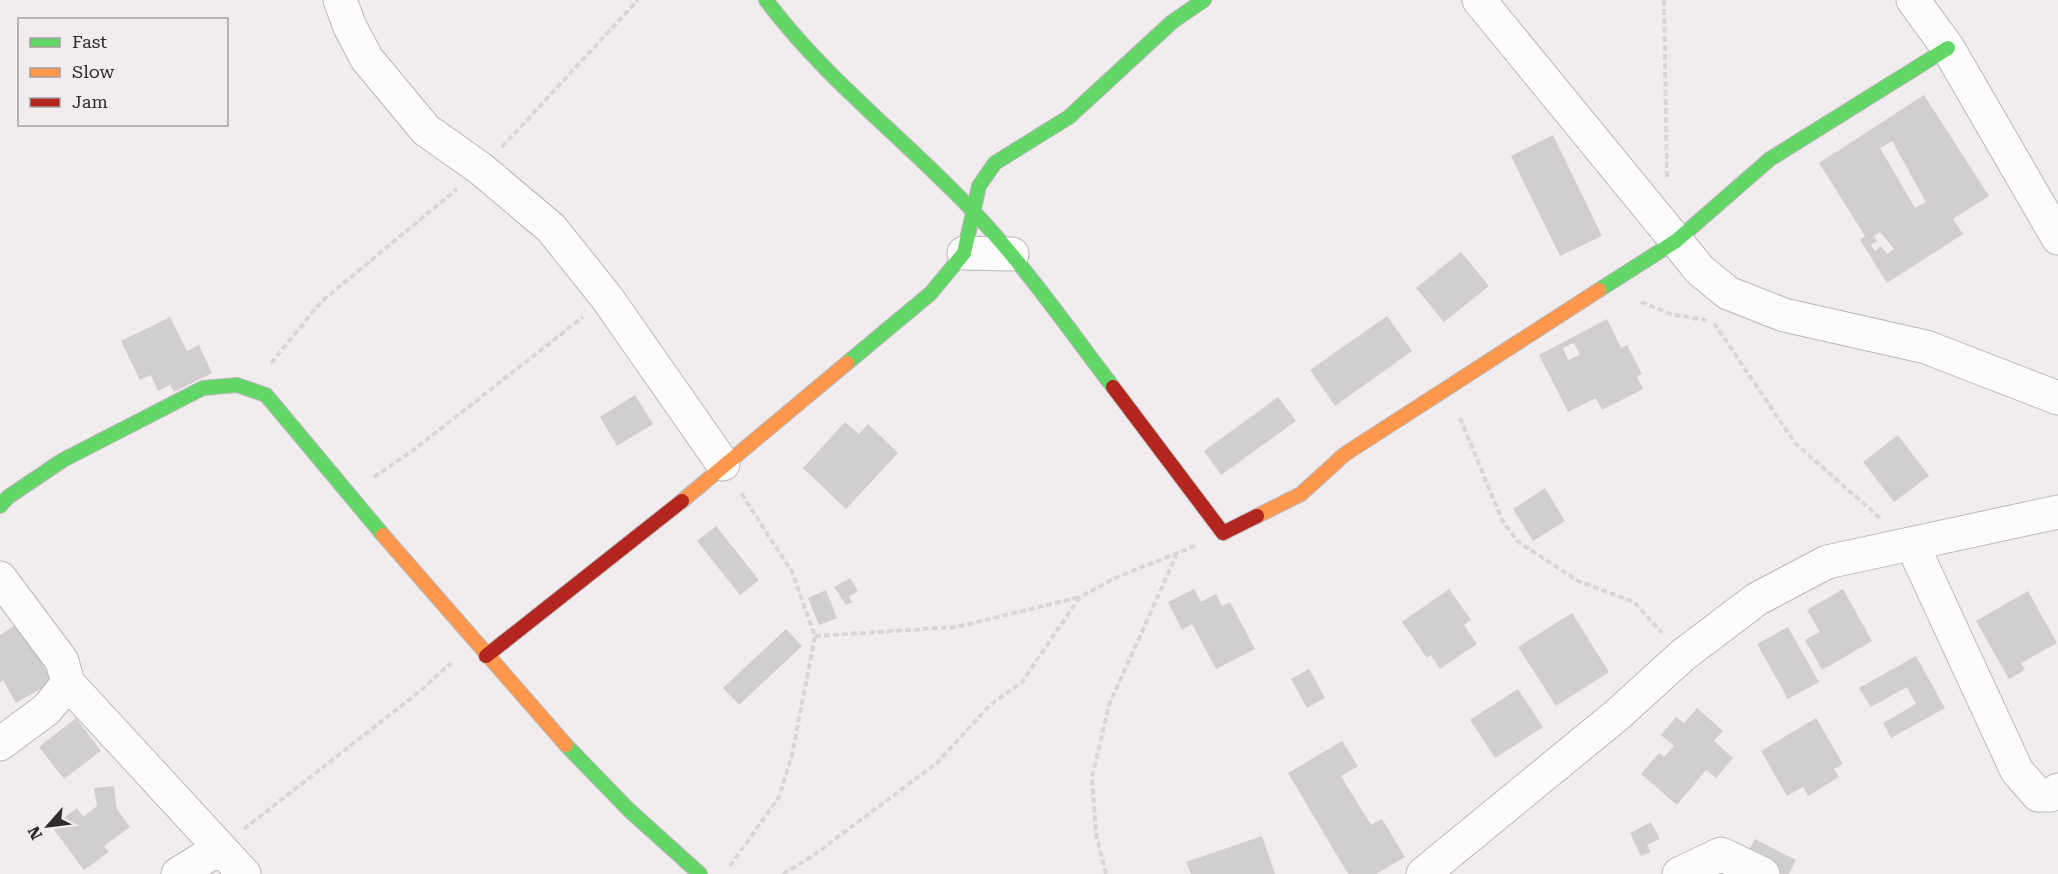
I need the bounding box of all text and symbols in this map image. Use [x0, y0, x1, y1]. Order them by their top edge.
legend [18, 18, 228, 126]
text: Fast [72, 31, 107, 52]
text: Slow [72, 61, 114, 82]
text: Jam [72, 91, 108, 112]
north arrow [18, 796, 78, 856]
text: N [24, 823, 46, 843]

